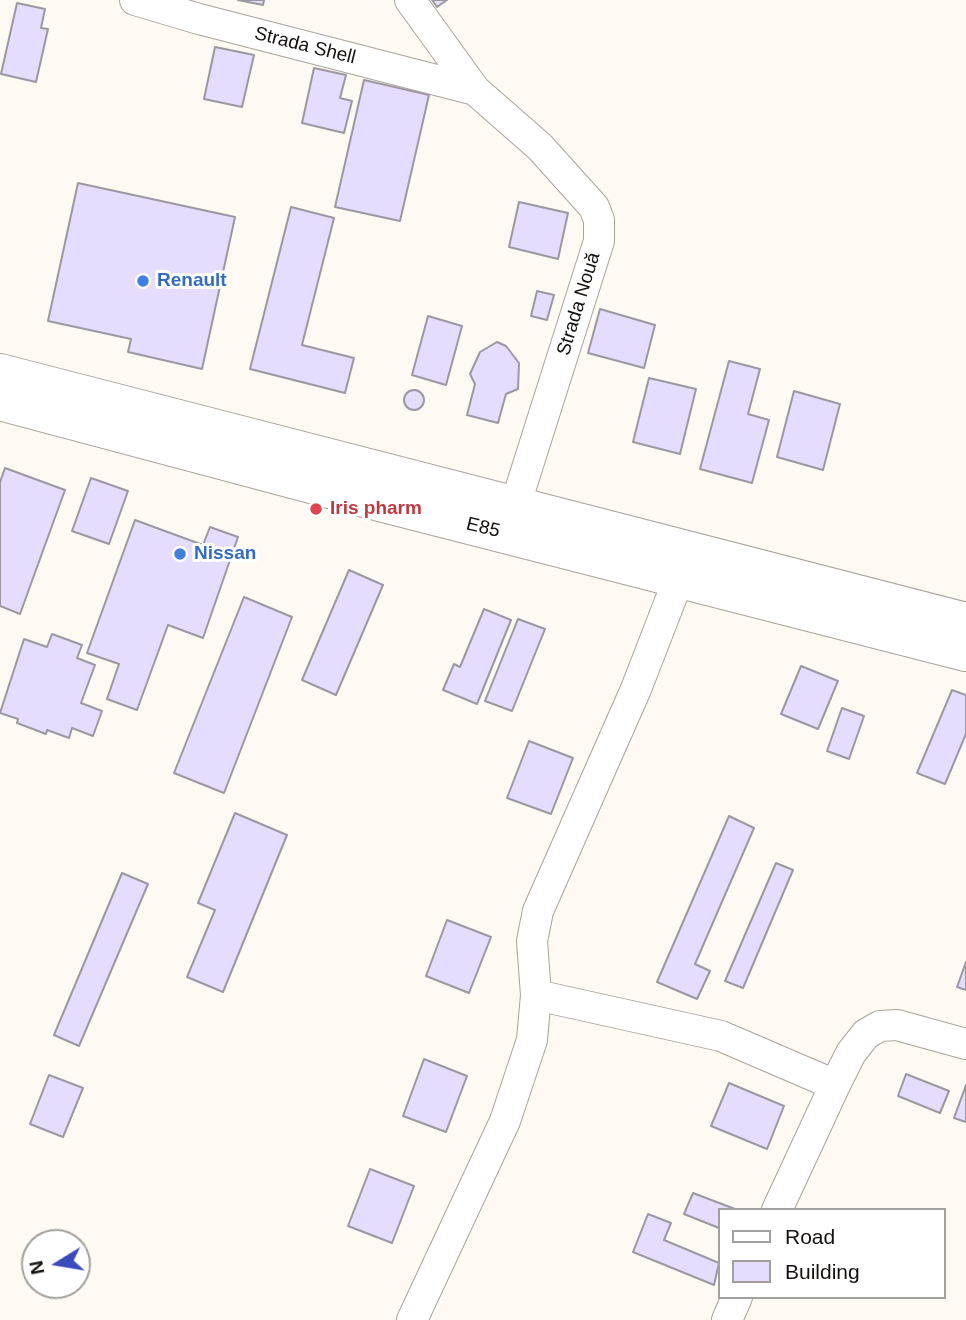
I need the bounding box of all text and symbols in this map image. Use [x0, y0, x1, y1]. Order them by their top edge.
street label: Strada Shell [252, 22, 358, 70]
street label: Strada Nouă [553, 250, 605, 358]
place label: Renault [157, 270, 227, 292]
marker: Renault [135, 273, 151, 289]
place label: Iris pharm [330, 498, 422, 520]
marker: Iris pharm [308, 501, 324, 517]
street label: E85 [464, 513, 502, 543]
place label: Nissan [194, 543, 256, 565]
marker: Nissan [172, 546, 188, 562]
legend [718, 1208, 945, 1299]
text: Road [785, 1225, 835, 1248]
north arrow [21, 1229, 91, 1299]
text: N [25, 1259, 48, 1276]
text: Building [785, 1260, 860, 1283]

